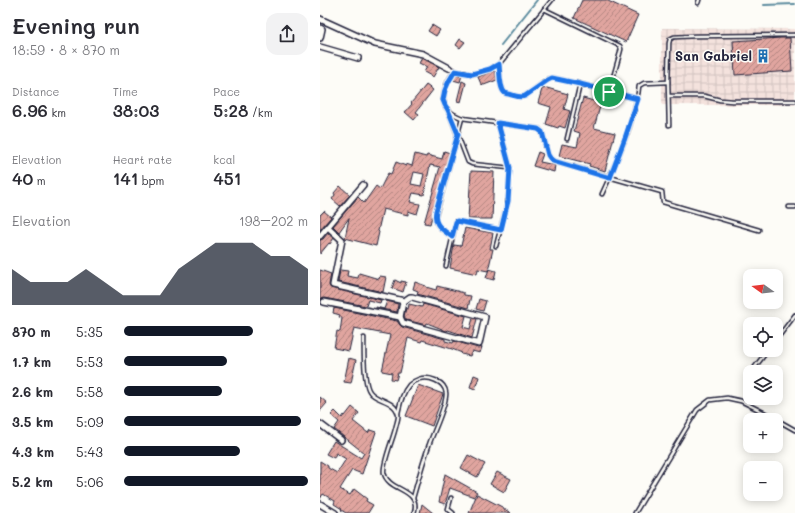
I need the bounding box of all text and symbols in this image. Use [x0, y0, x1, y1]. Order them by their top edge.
text: Evening run [12, 11, 140, 40]
button: share [266, 13, 308, 55]
text: 18:59 · 8 × 870 m [12, 41, 120, 58]
place label: San Gabriel [675, 47, 752, 64]
building icon: San Gabriel [755, 48, 771, 64]
pin [592, 75, 626, 109]
icon: arrive [598, 81, 620, 103]
text: Distance [12, 84, 59, 99]
text: Time [113, 84, 138, 99]
text: Pace [213, 84, 240, 99]
text: 6.96 [12, 99, 48, 121]
text: 38:03 [113, 99, 159, 121]
text: 5:28 [213, 99, 249, 121]
text: km [48, 105, 66, 120]
text: /km [249, 105, 272, 120]
text: Elevation [12, 152, 61, 167]
text: Heart rate [113, 152, 172, 167]
text: kcal [213, 152, 235, 167]
text: 40 [12, 167, 33, 189]
text: 141 [113, 167, 138, 189]
text: 451 [213, 167, 241, 189]
text: m [33, 173, 46, 188]
text: bpm [138, 173, 164, 188]
text: Elevation [12, 212, 70, 229]
text: 198–202 m [239, 212, 308, 229]
north arrow [743, 269, 783, 309]
map controls [743, 269, 783, 501]
button: locate [743, 317, 783, 357]
text: 870 m [12, 323, 51, 340]
text: 5:35 [76, 323, 103, 340]
text: 1.7 km [12, 353, 51, 370]
text: 5:53 [76, 353, 103, 370]
button: layers [743, 365, 783, 405]
text: 2.6 km [12, 383, 53, 400]
text: 5:58 [76, 383, 103, 400]
text: 3.5 km [12, 413, 53, 430]
text: 5:09 [76, 413, 103, 430]
button: + [743, 413, 783, 453]
text: 4.3 km [12, 443, 54, 460]
text: 5:43 [76, 443, 103, 460]
button: − [743, 461, 783, 501]
text: 5.2 km [12, 473, 53, 490]
text: 5:06 [76, 473, 103, 490]

